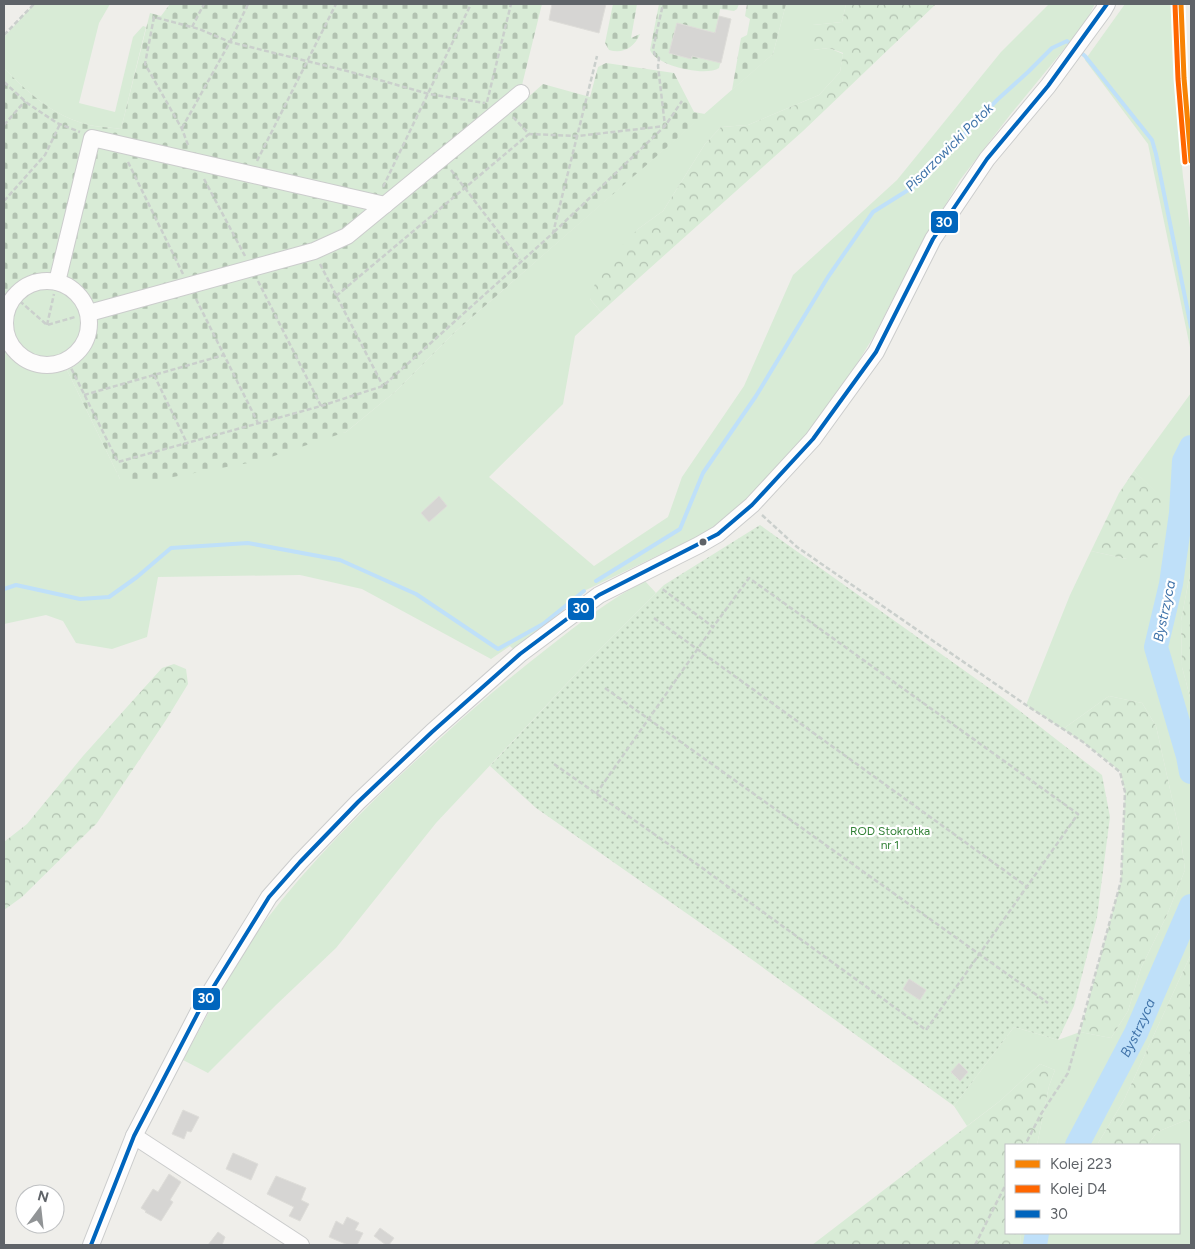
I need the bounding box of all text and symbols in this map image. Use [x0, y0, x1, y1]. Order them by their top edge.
water label: Pisarzowicki Potok [902, 99, 998, 195]
line badge: 30 [930, 210, 959, 234]
text: 30 [936, 214, 952, 231]
unlabelled marker [698, 537, 708, 547]
water label: Bystrzyca [1150, 579, 1179, 643]
line badge: 30 [567, 597, 595, 621]
text: 30 [573, 600, 589, 617]
park label: ROD Stokrotka nr 1 [850, 824, 930, 852]
line badge: 30 [192, 987, 221, 1011]
text: 30 [198, 990, 214, 1007]
water label: Bystrzyca [1117, 996, 1159, 1060]
legend [1005, 1144, 1180, 1234]
text: Kolej 223 [1050, 1155, 1112, 1173]
text: Kolej D4 [1050, 1180, 1107, 1198]
north arrow [15, 1184, 65, 1234]
text: N [36, 1187, 51, 1207]
text: 30 [1050, 1205, 1068, 1223]

